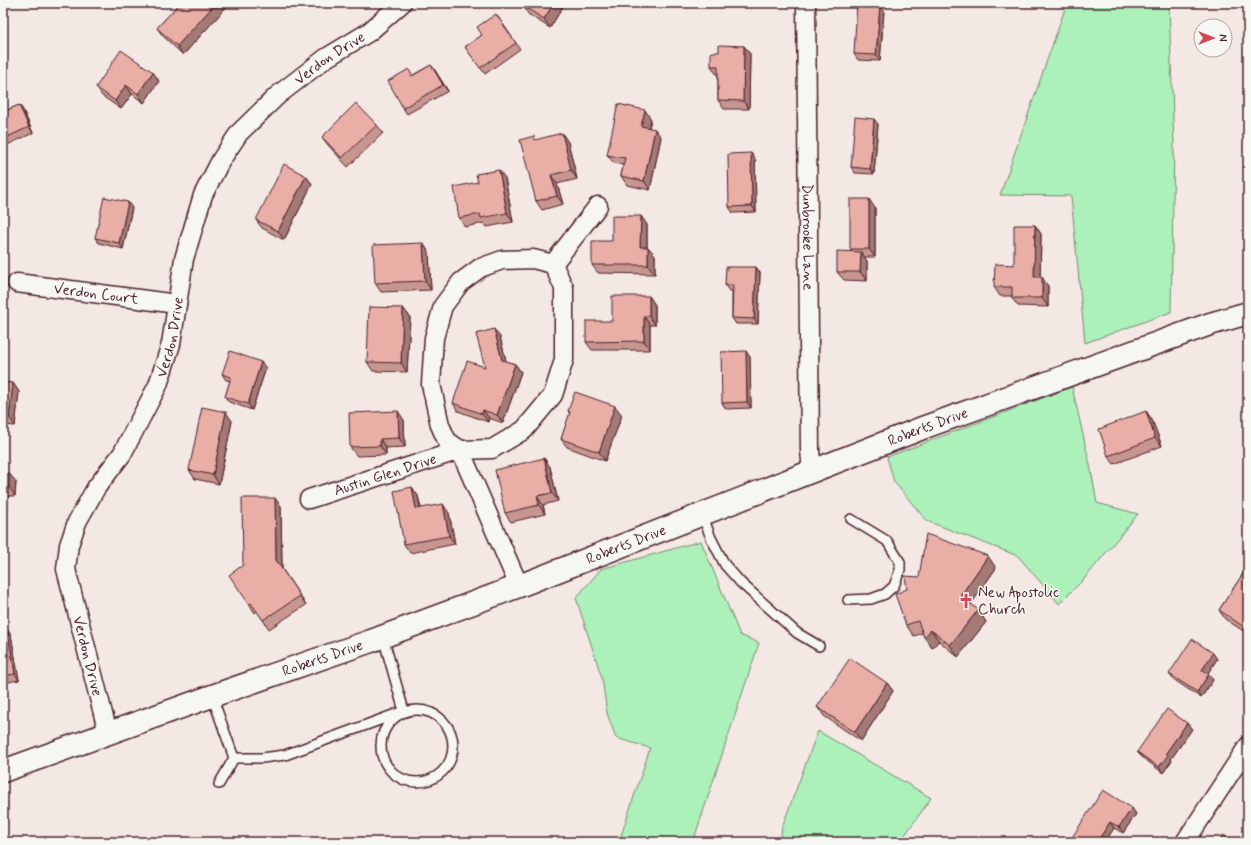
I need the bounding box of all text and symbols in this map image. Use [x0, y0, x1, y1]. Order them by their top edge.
north arrow [1193, 18, 1233, 58]
street label: Verdon Drive [290, 27, 369, 90]
text: N [1215, 34, 1229, 42]
street label: Dunbrooke Lane [797, 184, 818, 290]
street label: Verdon Court [52, 279, 140, 310]
street label: Verdon Drive [152, 295, 189, 380]
street label: Roberts Drive [885, 403, 971, 452]
street label: Austin Glen Drive [331, 449, 440, 501]
street label: Roberts Drive [583, 520, 669, 570]
place label: New Apostolic Church [978, 583, 1059, 620]
church icon: New Apostolic Church [957, 592, 975, 610]
street label: Verdon Drive [67, 614, 107, 699]
street label: Roberts Drive [280, 635, 366, 682]

